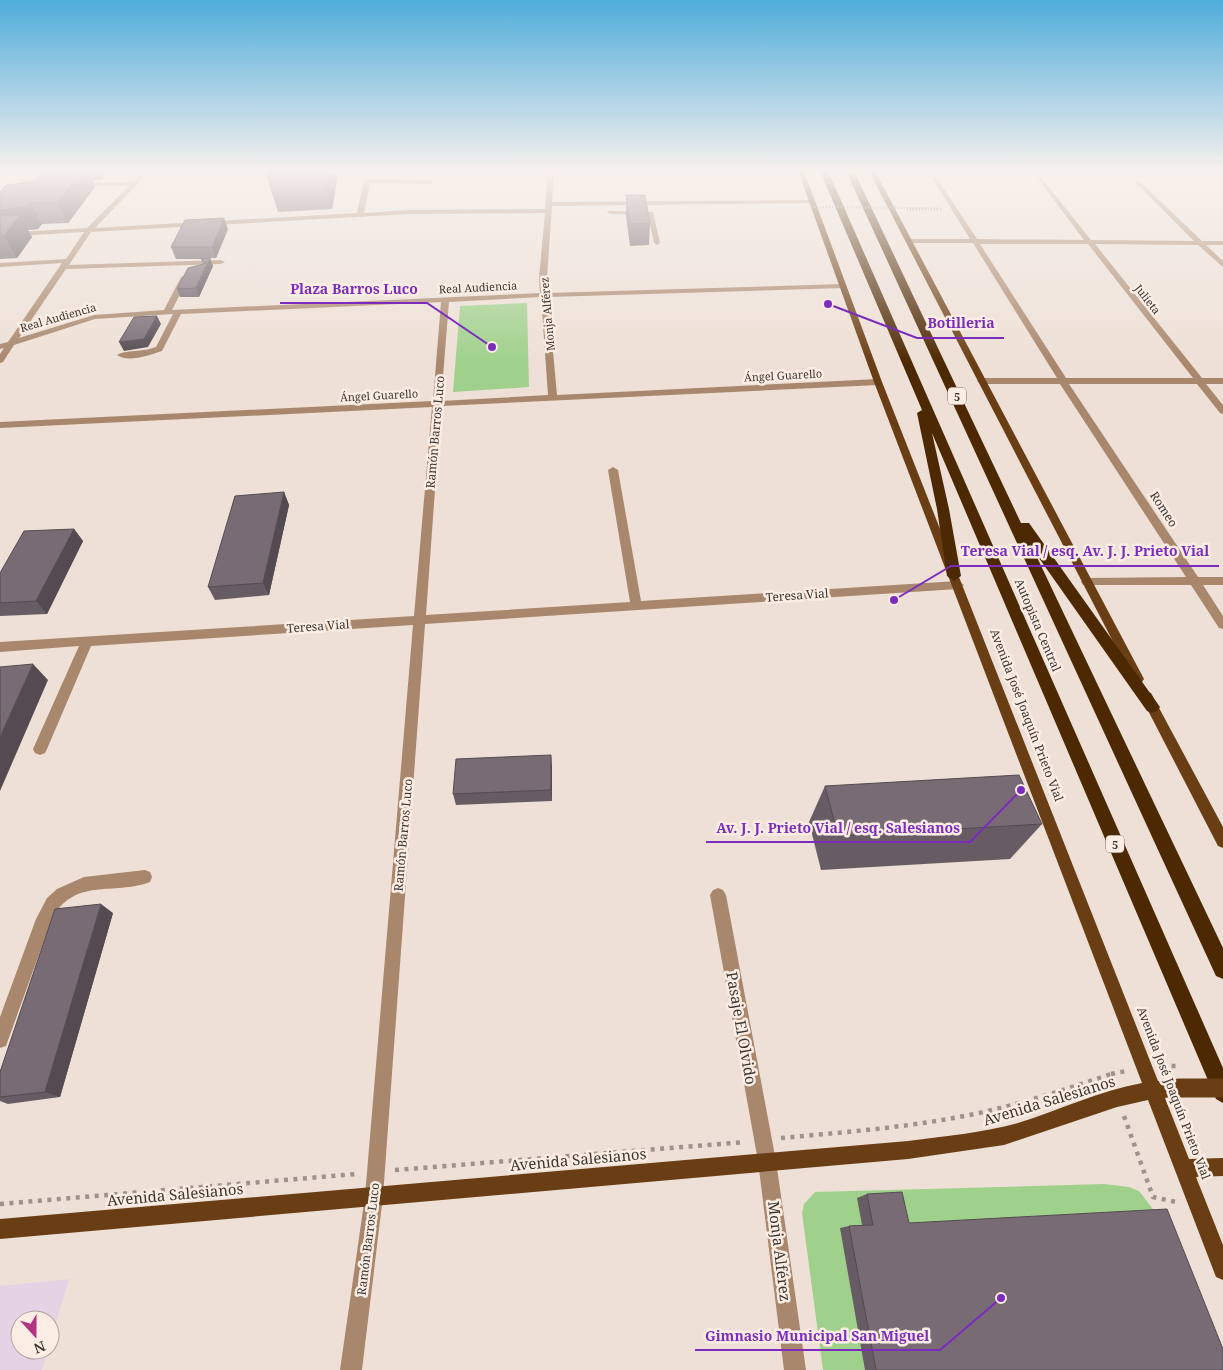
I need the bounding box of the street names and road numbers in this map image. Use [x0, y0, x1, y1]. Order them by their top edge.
street label: Real Audiencia [438, 277, 518, 297]
street label: Monja Alférez [536, 277, 558, 351]
street label: Julieta [1131, 280, 1164, 317]
street label: Real Audiencia [18, 299, 98, 335]
street label: Ángel Guarello [744, 365, 822, 385]
street label: Ramón Barros Luco [422, 375, 448, 489]
street label: Ángel Guarello [340, 385, 418, 405]
road number: 5 [948, 388, 966, 404]
street label: Romeo [1146, 488, 1182, 530]
street label: Autopista Central [1011, 576, 1065, 674]
street label: Teresa Vial [765, 584, 829, 606]
street label: Teresa Vial [286, 615, 350, 637]
street label: Avenida José Joaquín Prieto Vial [986, 626, 1068, 804]
street label: Ramón Barros Luco [390, 778, 416, 892]
road number: 5 [1106, 836, 1124, 852]
street label: Pasaje El Olvido [722, 970, 762, 1086]
street label: Avenida José Joaquín Prieto Vial [1133, 1004, 1215, 1182]
street label: Avenida Salesianos [981, 1070, 1118, 1130]
street label: Avenida Salesianos [509, 1143, 647, 1175]
street label: Avenida Salesianos [106, 1178, 244, 1210]
street label: Ramón Barros Luco [353, 1182, 383, 1296]
street label: Monja Alférez [764, 1200, 796, 1302]

